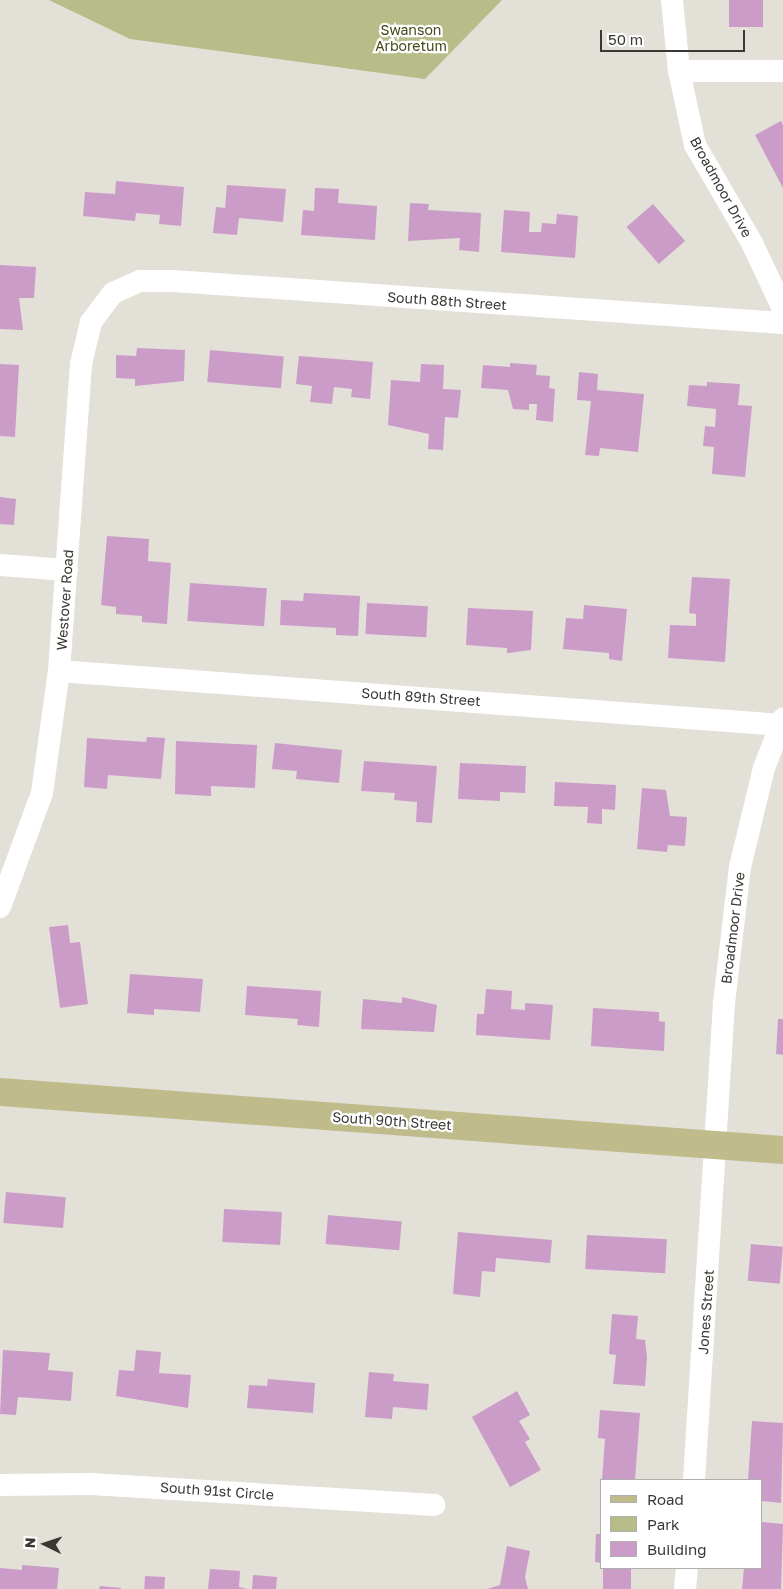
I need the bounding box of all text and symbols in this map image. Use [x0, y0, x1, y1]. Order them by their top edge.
scale bar [603, 20, 748, 52]
park label: Swanson Arboretum [375, 22, 447, 54]
text: 50 m [608, 30, 643, 48]
street label: Broadmoor Drive [686, 134, 756, 240]
street label: South 88th Street [387, 288, 507, 314]
street label: Westover Road [53, 549, 77, 651]
street label: South 89th Street [361, 684, 481, 710]
street label: Broadmoor Drive [718, 871, 748, 985]
street label: South 90th Street [332, 1108, 452, 1134]
street label: Jones Street [695, 1269, 717, 1355]
street label: South 91st Circle [160, 1479, 274, 1503]
legend [600, 1479, 763, 1569]
text: Road [647, 1490, 684, 1508]
text: Park [647, 1515, 679, 1533]
north arrow [20, 1519, 70, 1569]
text: N [21, 1537, 38, 1549]
text: Building [647, 1540, 707, 1558]

